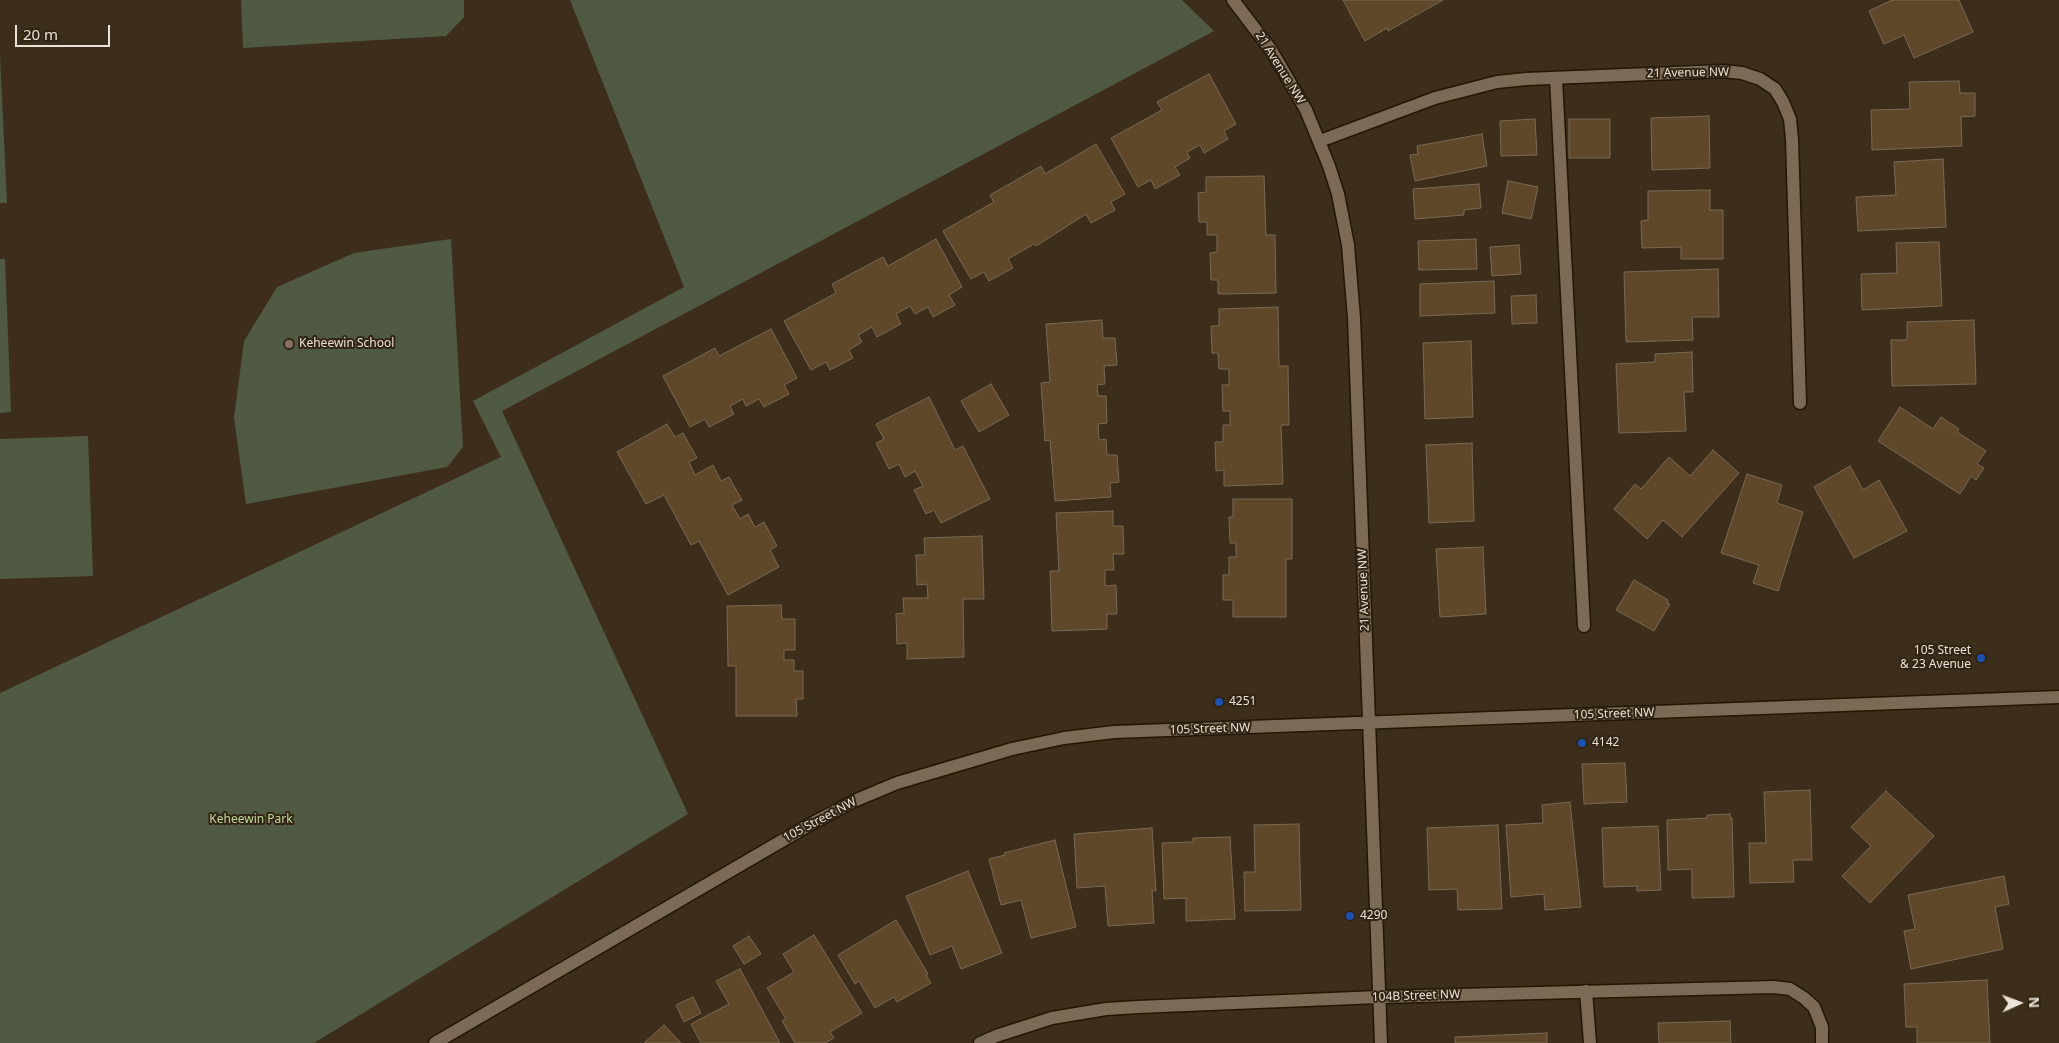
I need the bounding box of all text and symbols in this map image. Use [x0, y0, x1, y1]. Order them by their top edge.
scale bar [18, 15, 112, 47]
text: 20 m [23, 24, 58, 44]
street label: 21 Avenue NW [1252, 29, 1308, 107]
street label: 21 Avenue NW [1647, 65, 1729, 81]
place label: Keheewin School [299, 337, 394, 351]
marker: Keheewin School [283, 338, 295, 350]
street label: 21 Avenue NW [1355, 549, 1373, 631]
place label: 105 Street & 23 Avenue [1900, 644, 1971, 672]
marker: 105 Street & 23 Avenue [1975, 652, 1987, 664]
place label: 4251 [1229, 695, 1256, 709]
marker: 4251 [1213, 696, 1225, 708]
street label: 105 Street NW [1573, 705, 1655, 723]
street label: 105 Street NW [1169, 720, 1251, 738]
place label: 4142 [1592, 736, 1619, 750]
marker: 4142 [1576, 737, 1588, 749]
street label: 105 Street NW [781, 795, 859, 845]
park label: Keheewin Park [209, 813, 293, 827]
place label: 4290 [1360, 909, 1387, 923]
marker: 4290 [1344, 910, 1356, 922]
north arrow [1994, 978, 2044, 1028]
street label: 104B Street NW [1372, 987, 1460, 1005]
text: N [2025, 996, 2044, 1008]

